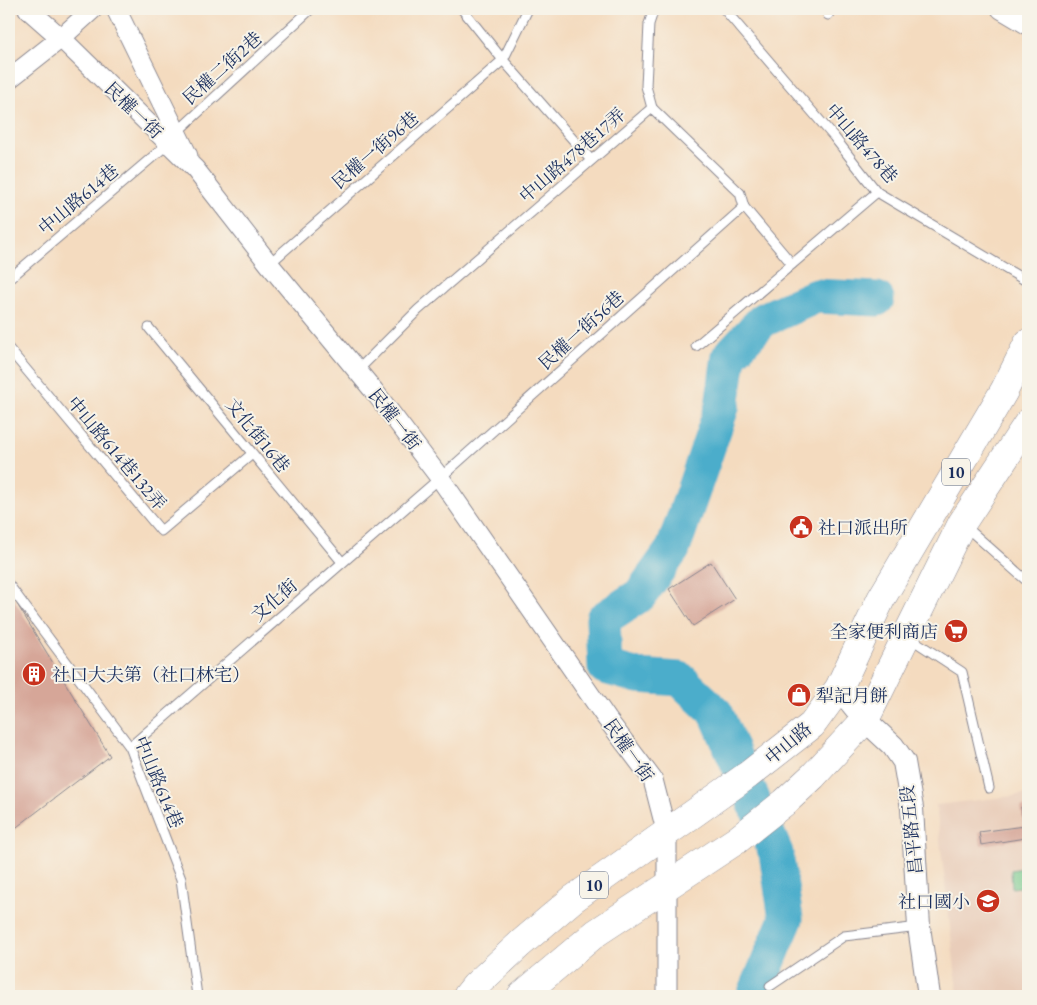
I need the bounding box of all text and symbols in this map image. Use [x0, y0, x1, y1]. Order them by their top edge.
street label: 民權二街2巷 [178, 26, 266, 110]
street label: 民權一街 [100, 77, 168, 143]
street label: 中山路478巷 [821, 99, 903, 187]
street label: 中山路478巷17弄 [514, 103, 630, 207]
street label: 民權一街96巷 [327, 106, 423, 194]
street label: 中山路614巷 [33, 159, 123, 239]
street label: 民權一街56巷 [533, 286, 629, 374]
street label: 民權一街 [364, 384, 426, 454]
street label: 中山路614巷132弄 [63, 391, 171, 515]
street label: 文化街16巷 [221, 393, 295, 477]
road number: 10 [942, 458, 970, 486]
public building icon: 社口派出所 [788, 514, 814, 540]
place label: 社口派出所 [818, 516, 908, 539]
street label: 文化街 [246, 574, 302, 626]
supermarket icon: 全家便利商店 [943, 618, 969, 644]
place label: 全家便利商店 [830, 620, 938, 643]
building icon: 社口大夫第（社口林宅） [21, 661, 47, 687]
place label: 社口大夫第（社口林宅） [52, 663, 250, 686]
shop icon: 犁記月餅 [786, 682, 812, 708]
place label: 犁記月餅 [816, 684, 888, 707]
street label: 民權一街 [599, 714, 659, 786]
street label: 中山路 [760, 717, 816, 769]
street label: 中山路614巷 [129, 732, 189, 832]
street label: 昌平路五段 [895, 784, 927, 876]
road number: 10 [580, 872, 608, 898]
school or university icon: 社口國小 [975, 888, 1001, 914]
place label: 社口國小 [898, 890, 970, 913]

